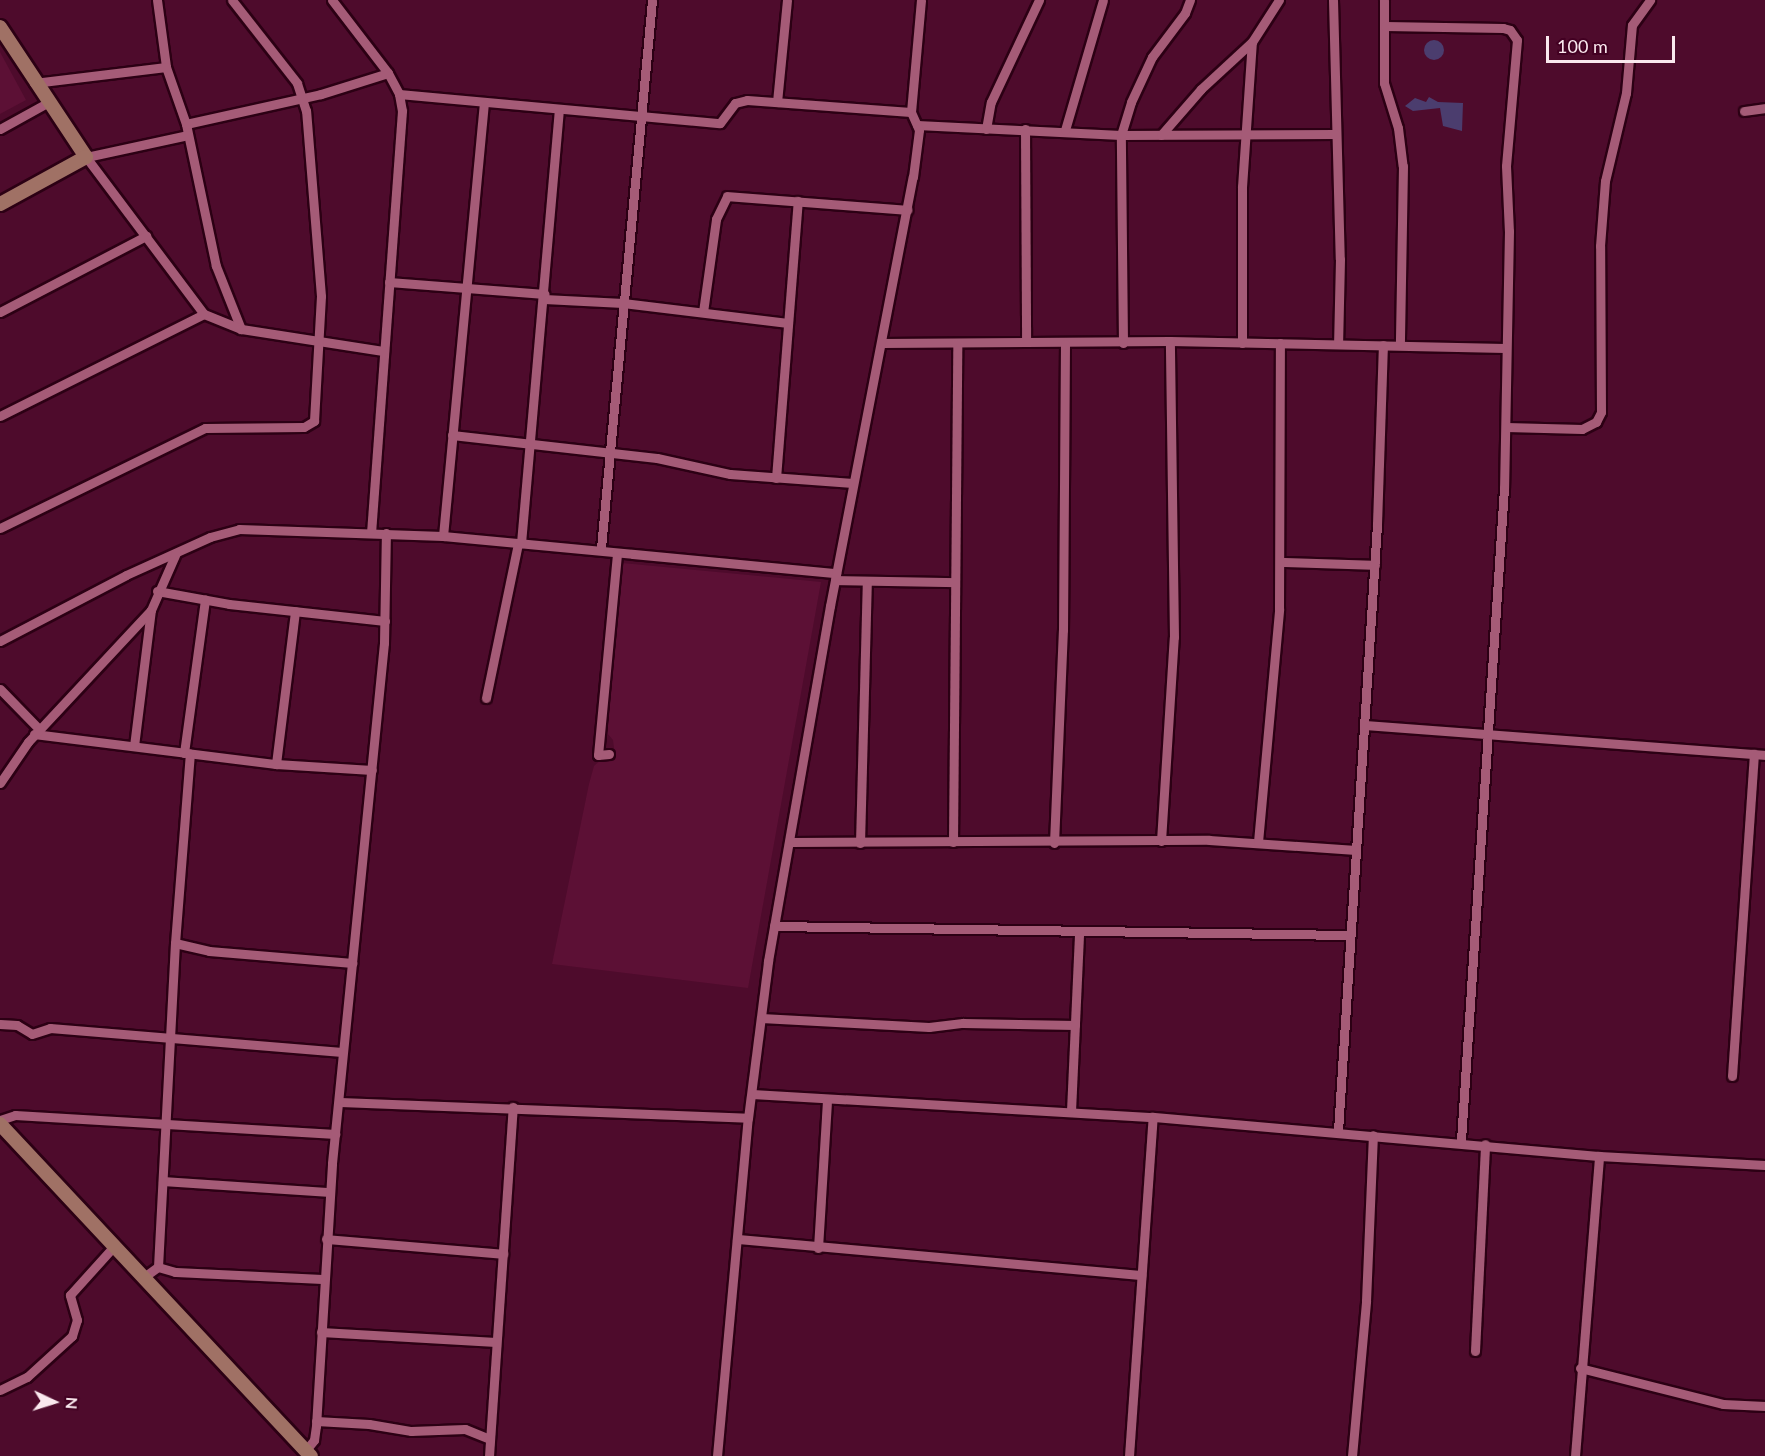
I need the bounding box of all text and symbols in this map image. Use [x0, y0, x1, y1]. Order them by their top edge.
scale bar [1549, 24, 1678, 62]
text: 100 m [1557, 35, 1608, 57]
north arrow [24, 1372, 84, 1432]
text: N [63, 1396, 82, 1410]

